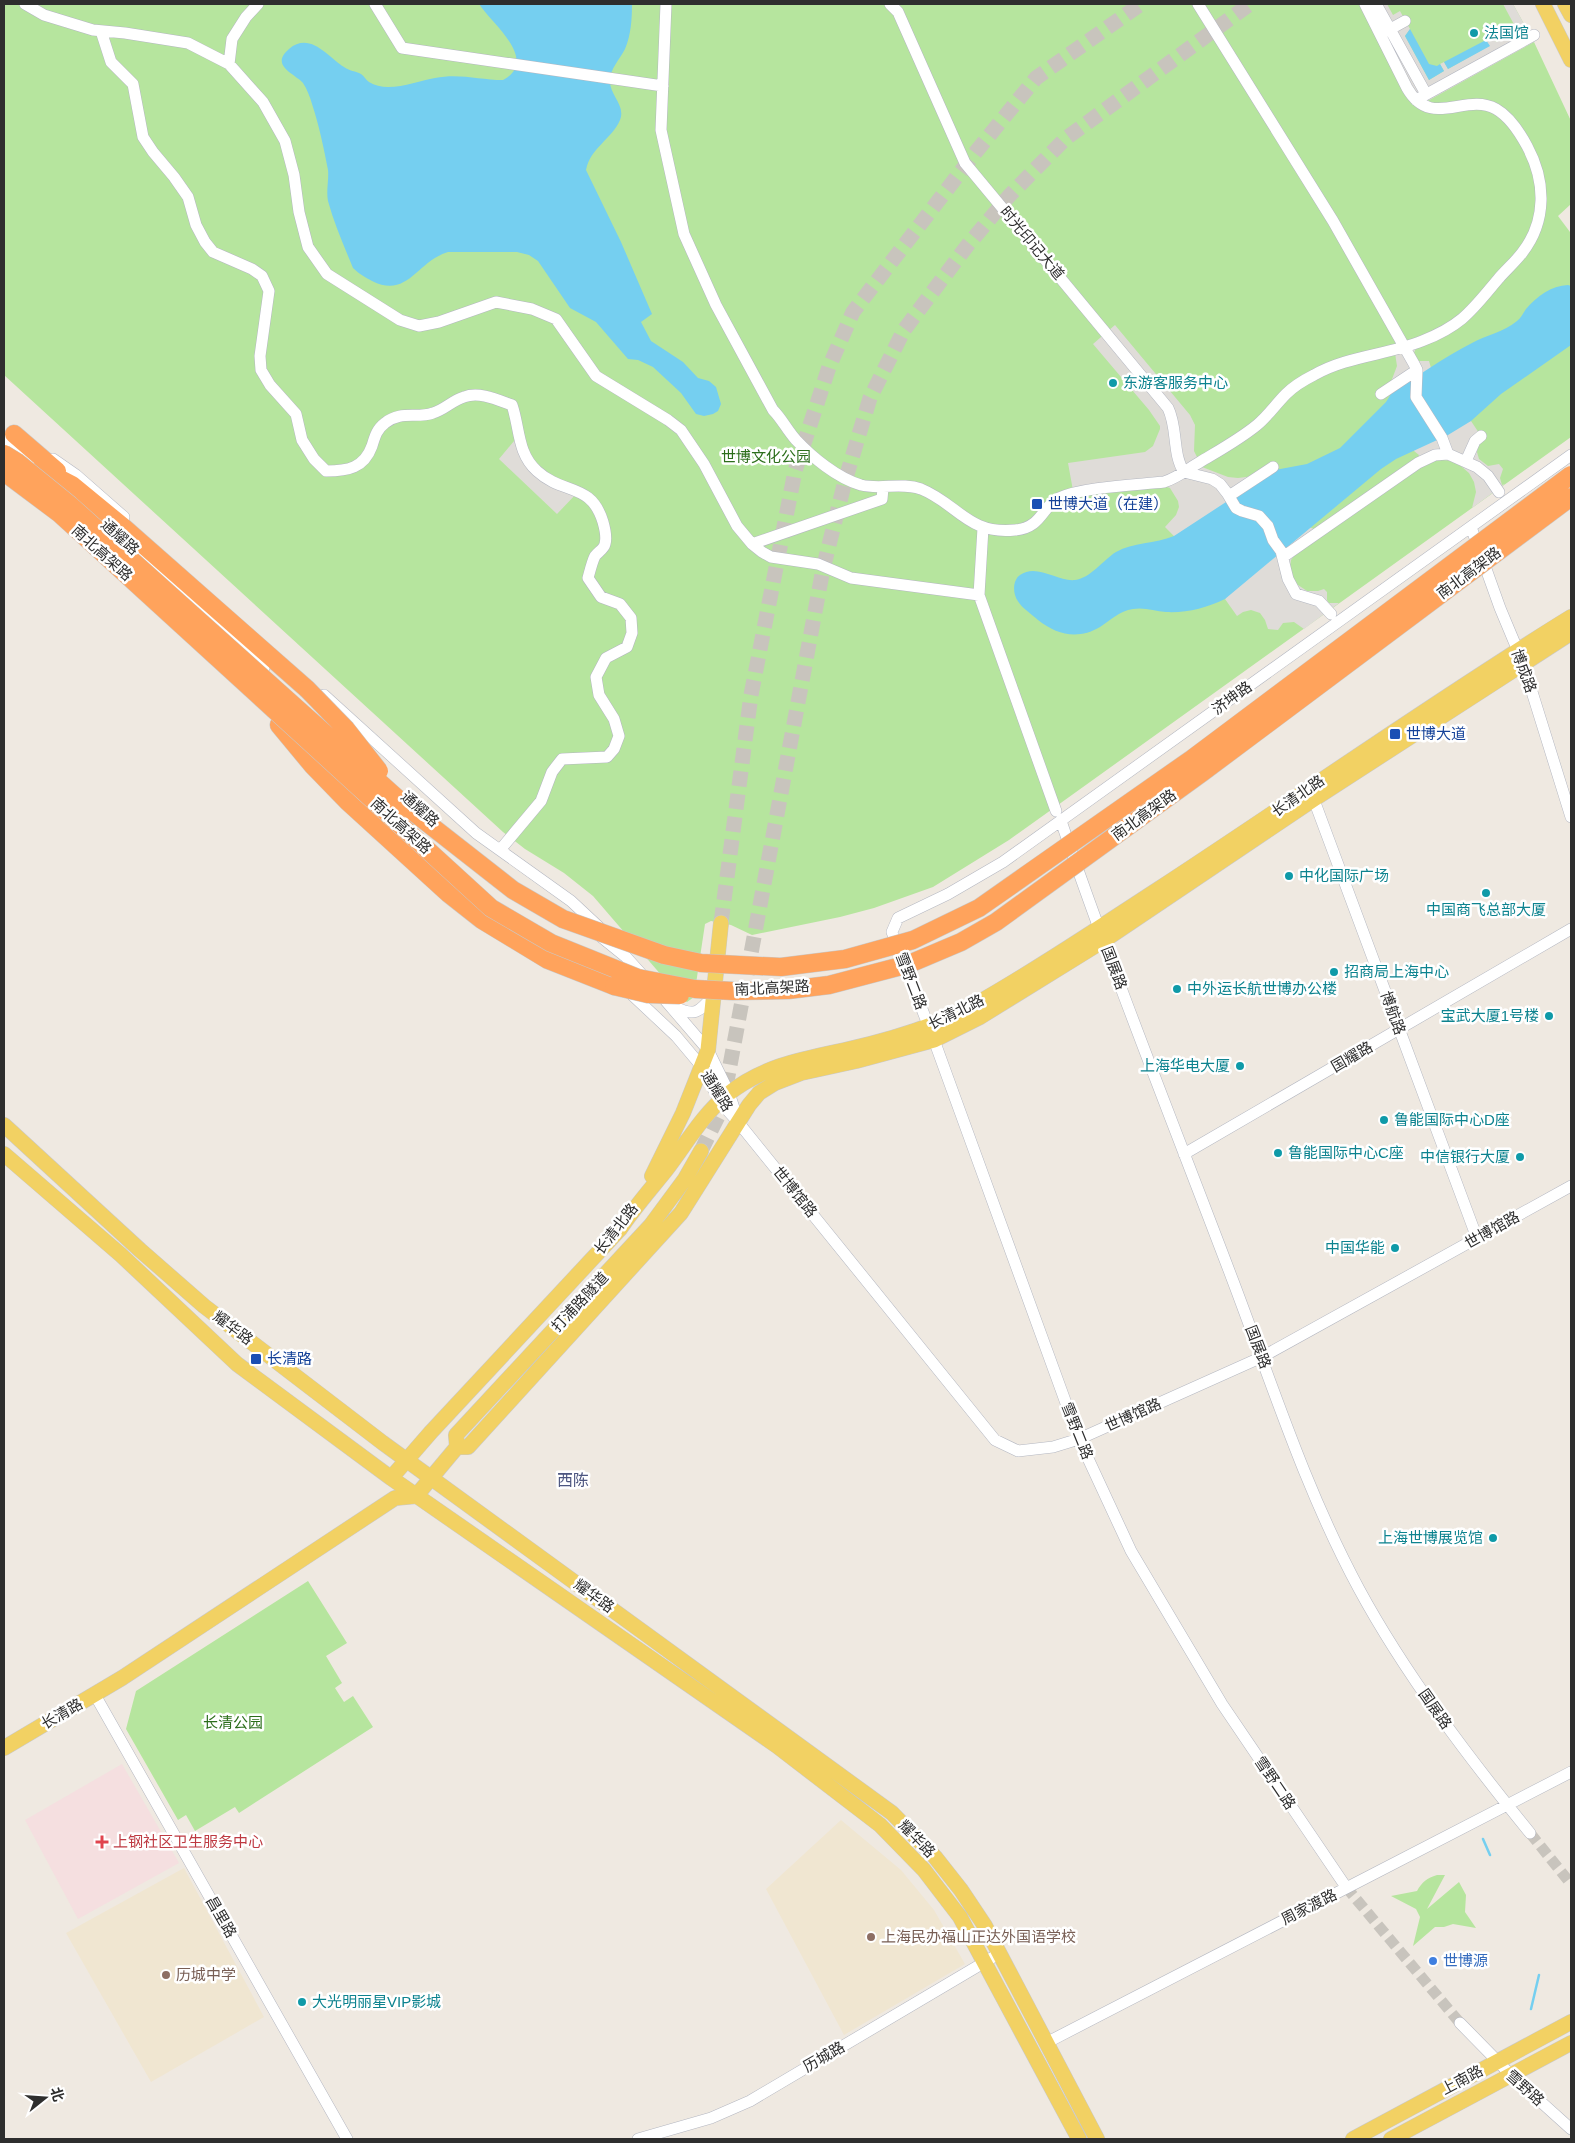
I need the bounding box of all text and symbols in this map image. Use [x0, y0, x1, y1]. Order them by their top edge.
place label: 法国馆 [1484, 24, 1529, 41]
marker: 法国馆 [1468, 27, 1480, 39]
street label: 时光印记大道 [997, 203, 1068, 283]
place label: 东游客服务中心 [1123, 374, 1228, 391]
marker: 东游客服务中心 [1107, 377, 1119, 389]
park label: 世博文化公园 [721, 448, 811, 465]
place label: 世博大道（在建） [1048, 495, 1168, 512]
marker: 世博大道（在建） [1030, 497, 1044, 511]
street label: 通耀路 [98, 515, 143, 558]
street label: 南北高架路 [69, 521, 136, 584]
street label: 南北高架路 [1434, 543, 1504, 602]
street label: 博成路 [1509, 647, 1540, 695]
street label: 济坤路 [1209, 677, 1255, 718]
place label: 世博大道 [1406, 725, 1466, 742]
marker: 世博大道 [1388, 727, 1402, 741]
street label: 长清北路 [1268, 771, 1327, 820]
street label: 南北高架路 [1108, 786, 1179, 844]
street label: 通耀路 [398, 787, 443, 830]
street label: 南北高架路 [368, 794, 435, 857]
place label: 中化国际广场 [1299, 867, 1389, 884]
marker: 中化国际广场 [1283, 870, 1295, 882]
marker: 中国商飞总部大厦 [1480, 887, 1492, 899]
place label: 中国商飞总部大厦 [1426, 901, 1546, 918]
street label: 国展路 [1098, 944, 1130, 992]
street label: 雪野二路 [893, 950, 930, 1012]
place label: 招商局上海中心 [1344, 963, 1449, 980]
marker: 招商局上海中心 [1328, 966, 1340, 978]
street label: 南北高架路 [734, 977, 810, 998]
place label: 中外运长航世博办公楼 [1187, 980, 1337, 997]
marker: 中外运长航世博办公楼 [1171, 983, 1183, 995]
street label: 博航路 [1378, 989, 1409, 1037]
street label: 长清北路 [925, 991, 986, 1032]
place label: 宝武大厦1号楼 [1441, 1007, 1539, 1024]
marker: 宝武大厦1号楼 [1543, 1010, 1555, 1022]
street label: 国耀路 [1328, 1038, 1375, 1075]
place label: 上海华电大厦 [1140, 1057, 1230, 1074]
marker: 上海华电大厦 [1234, 1060, 1246, 1072]
street label: 通耀路 [698, 1067, 737, 1114]
place label: 鲁能国际中心D座 [1394, 1111, 1510, 1128]
marker: 鲁能国际中心D座 [1378, 1114, 1390, 1126]
place label: 鲁能国际中心C座 [1288, 1144, 1404, 1161]
marker: 鲁能国际中心C座 [1272, 1147, 1284, 1159]
place label: 中信银行大厦 [1420, 1148, 1510, 1165]
marker: 中信银行大厦 [1514, 1151, 1526, 1163]
street label: 世博馆路 [770, 1163, 821, 1220]
street label: 长清北路 [590, 1200, 641, 1258]
street label: 世博馆路 [1461, 1208, 1522, 1252]
place label: 中国华能 [1325, 1239, 1385, 1256]
marker: 中国华能 [1389, 1242, 1401, 1254]
street label: 打浦路隧道 [548, 1268, 611, 1335]
street label: 耀华路 [210, 1307, 256, 1348]
street label: 国展路 [1242, 1323, 1274, 1371]
place label: 长清路 [267, 1350, 312, 1367]
marker: 长清路 [249, 1352, 263, 1366]
street label: 世博馆路 [1102, 1395, 1164, 1435]
street label: 雪野二路 [1058, 1400, 1097, 1462]
district label: 西陈 [557, 1472, 589, 1489]
place label: 上海世博展览馆 [1378, 1529, 1483, 1546]
marker: 上海世博展览馆 [1487, 1532, 1499, 1544]
street label: 耀华路 [571, 1575, 617, 1616]
street label: 国展路 [1416, 1685, 1455, 1732]
street label: 长清路 [38, 1695, 85, 1732]
park label: 长清公园 [203, 1714, 263, 1731]
street label: 雪野二路 [1252, 1753, 1299, 1812]
street label: 耀华路 [896, 1817, 939, 1861]
place label: 上钢社区卫生服务中心 [113, 1833, 263, 1850]
marker: 上钢社区卫生服务中心 [95, 1835, 109, 1849]
street label: 周家渡路 [1278, 1885, 1339, 1928]
street label: 昌里路 [203, 1893, 240, 1940]
place label: 上海民办福山正达外国语学校 [881, 1928, 1076, 1945]
marker: 上海民办福山正达外国语学校 [865, 1931, 877, 1943]
place label: 世博源 [1443, 1952, 1488, 1969]
marker: 世博源 [1427, 1955, 1439, 1967]
place label: 历城中学 [176, 1966, 236, 1983]
marker: 历城中学 [160, 1969, 172, 1981]
place label: 大光明丽星VIP影城 [312, 1993, 441, 2010]
marker: 大光明丽星VIP影城 [296, 1996, 308, 2008]
street label: 历城路 [800, 2038, 847, 2075]
street label: 上南路 [1438, 2061, 1486, 2098]
street label: 雪野路 [1503, 2066, 1548, 2109]
north arrow [20, 2073, 70, 2123]
text: 北 [48, 2085, 67, 2103]

